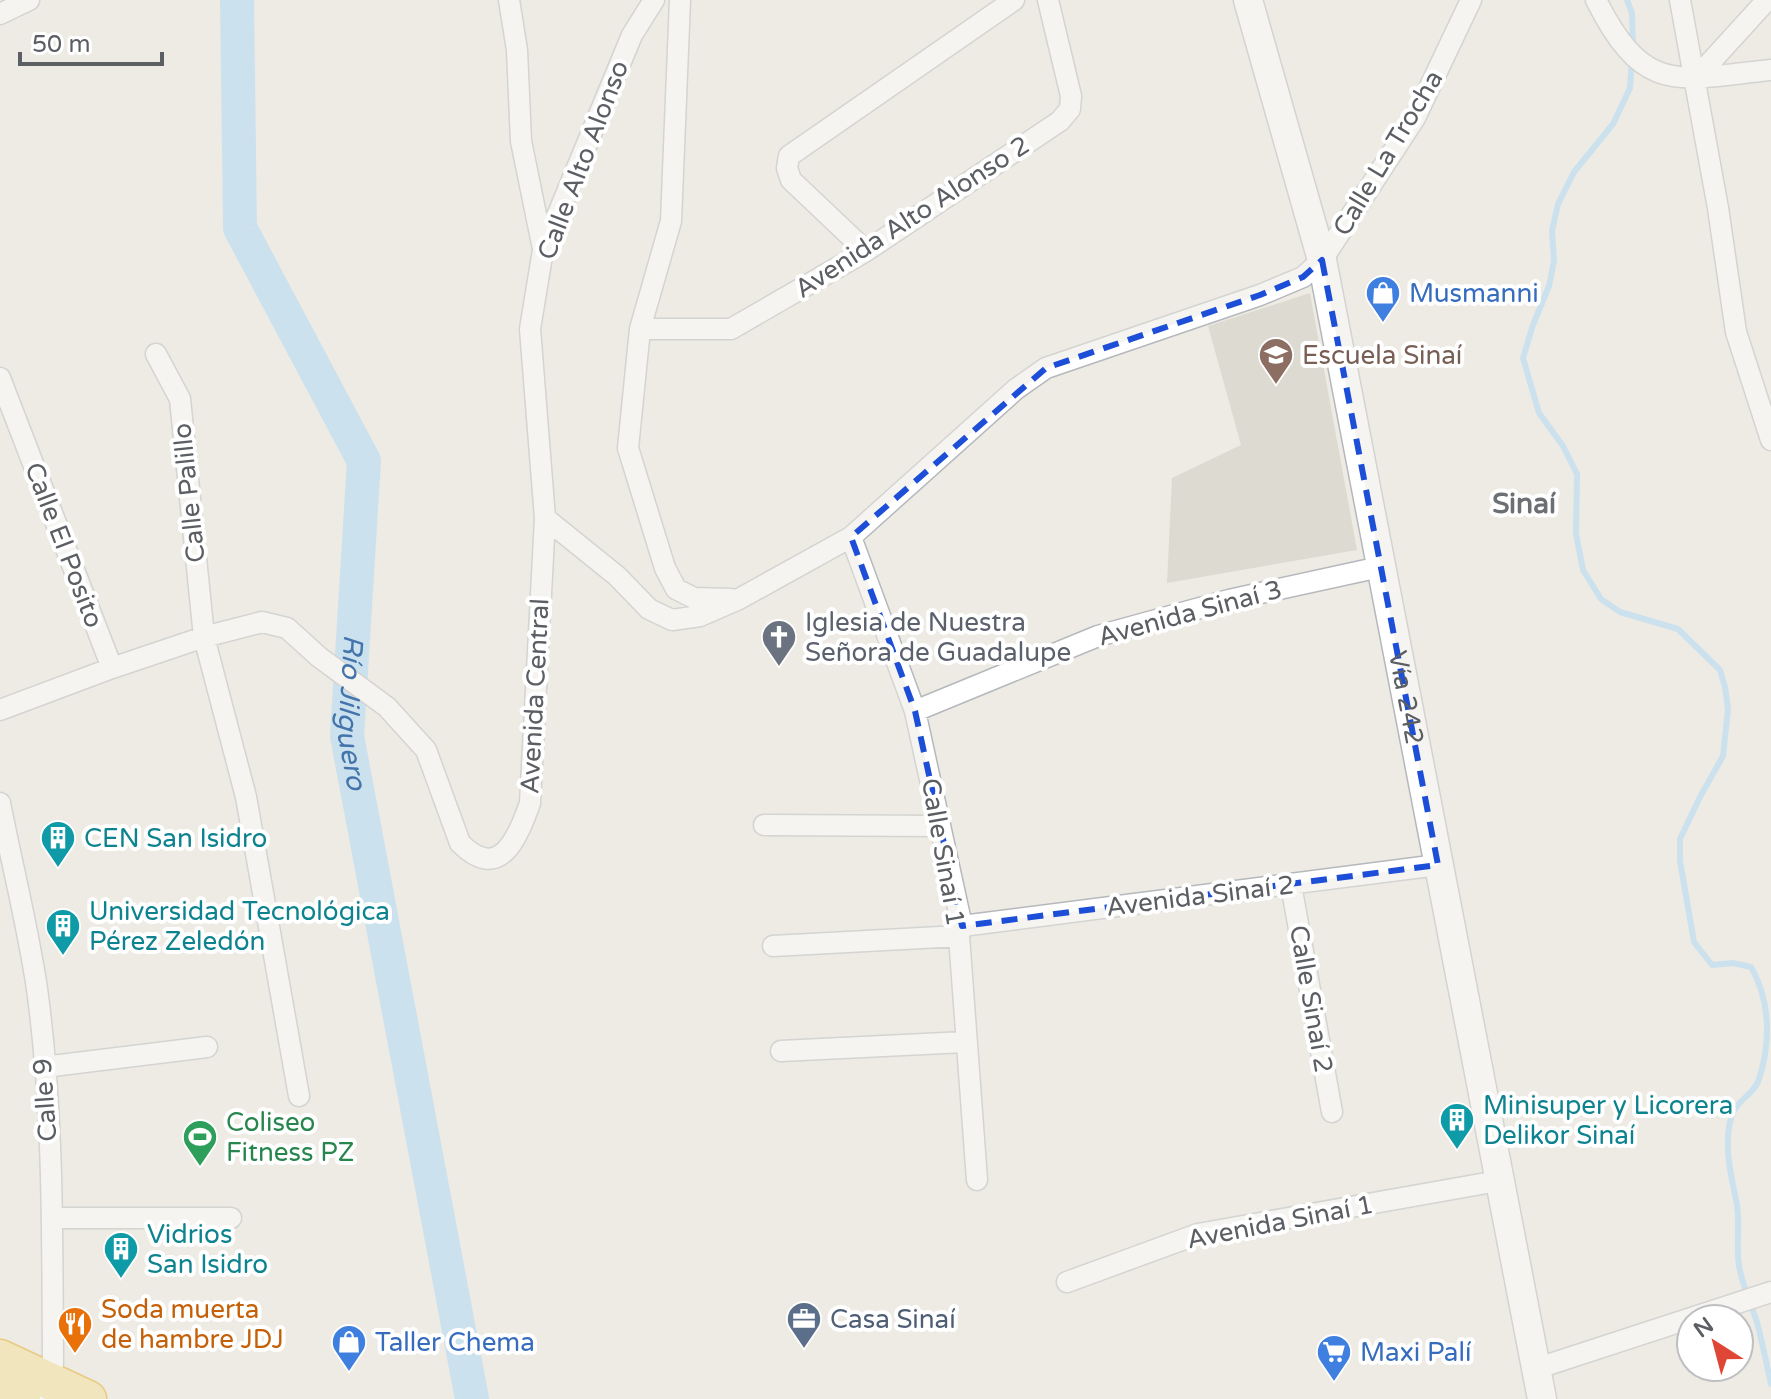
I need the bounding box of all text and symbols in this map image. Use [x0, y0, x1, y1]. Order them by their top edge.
scale bar [20, 16, 162, 66]
text: 50 m [32, 30, 90, 59]
street label: Calle Alto Alonso [531, 56, 635, 264]
street label: Calle La Trocha [1326, 65, 1450, 241]
street label: Avenida Alto Alonso 2 [789, 129, 1035, 305]
shop icon: Musmanni [1364, 274, 1402, 324]
place label: Musmanni [1409, 278, 1539, 309]
school or university icon: Escuela Sinaí [1257, 336, 1295, 386]
place label: Escuela Sinaí [1302, 340, 1462, 371]
street label: Calle Palillo [166, 422, 212, 564]
street label: Calle El Posito [18, 458, 110, 632]
district label: Sinaí [1492, 487, 1556, 521]
street label: Avenida Sinaí 3 [1095, 574, 1285, 652]
street label: Avenida Central [514, 597, 556, 795]
place label: Iglesia de Nuestra Señora de Guadalupe [805, 607, 1071, 668]
church icon: Iglesia de Nuestra Señora de Guadalupe [760, 618, 798, 668]
water label: Río Jilguero [329, 634, 374, 795]
street label: Vía 242 [1382, 648, 1431, 747]
street label: Calle Sinaí 1 [915, 776, 971, 928]
building icon: CEN San Isidro [39, 819, 77, 869]
place label: CEN San Isidro [84, 823, 267, 854]
street label: Avenida Sinaí 2 [1104, 869, 1296, 923]
place label: Universidad Tecnológica Pérez Zeledón [89, 896, 390, 957]
building icon: Universidad Tecnológica Pérez Zeledón [44, 907, 82, 957]
street label: Calle Sinaí 2 [1283, 923, 1339, 1075]
street label: Calle 9 [27, 1057, 63, 1143]
place label: Minisuper y Licorera Delikor Sinaí [1483, 1090, 1733, 1151]
building icon: Minisuper y Licorera Delikor Sinaí [1438, 1101, 1476, 1151]
place label: Coliseo Fitness PZ [226, 1107, 354, 1168]
sports icon: Coliseo Fitness PZ [181, 1118, 219, 1168]
street label: Avenida Sinaí 1 [1184, 1189, 1376, 1255]
place label: Vidrios San Isidro [147, 1219, 268, 1280]
building icon: Vidrios San Isidro [102, 1230, 140, 1280]
place label: Soda muerta de hambre JDJ [101, 1294, 284, 1355]
office icon: Casa Sinaí [785, 1300, 823, 1350]
north arrow [1675, 1303, 1755, 1383]
place label: Casa Sinaí [830, 1304, 956, 1335]
restaurant icon: Soda muerta de hambre JDJ [56, 1305, 94, 1355]
text: N [1689, 1312, 1719, 1343]
shop icon: Taller Chema [330, 1323, 368, 1373]
place label: Taller Chema [375, 1327, 535, 1358]
supermarket icon: Maxi Palí [1315, 1333, 1353, 1383]
place label: Maxi Palí [1360, 1337, 1471, 1368]

